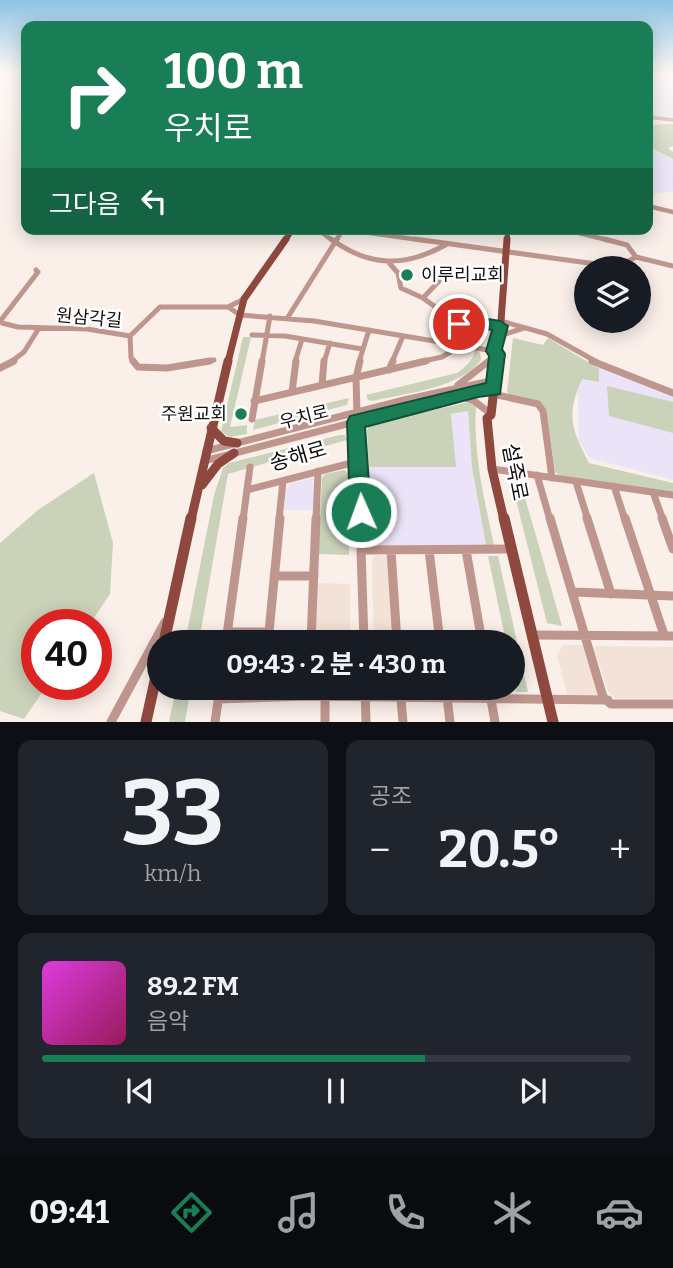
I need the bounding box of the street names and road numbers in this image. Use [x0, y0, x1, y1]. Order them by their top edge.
street label: 원삼각길 [55, 304, 123, 332]
street label: 우치로 [277, 400, 331, 434]
street label: 송해로 [267, 436, 329, 476]
street label: 설죽로 [497, 441, 533, 503]

